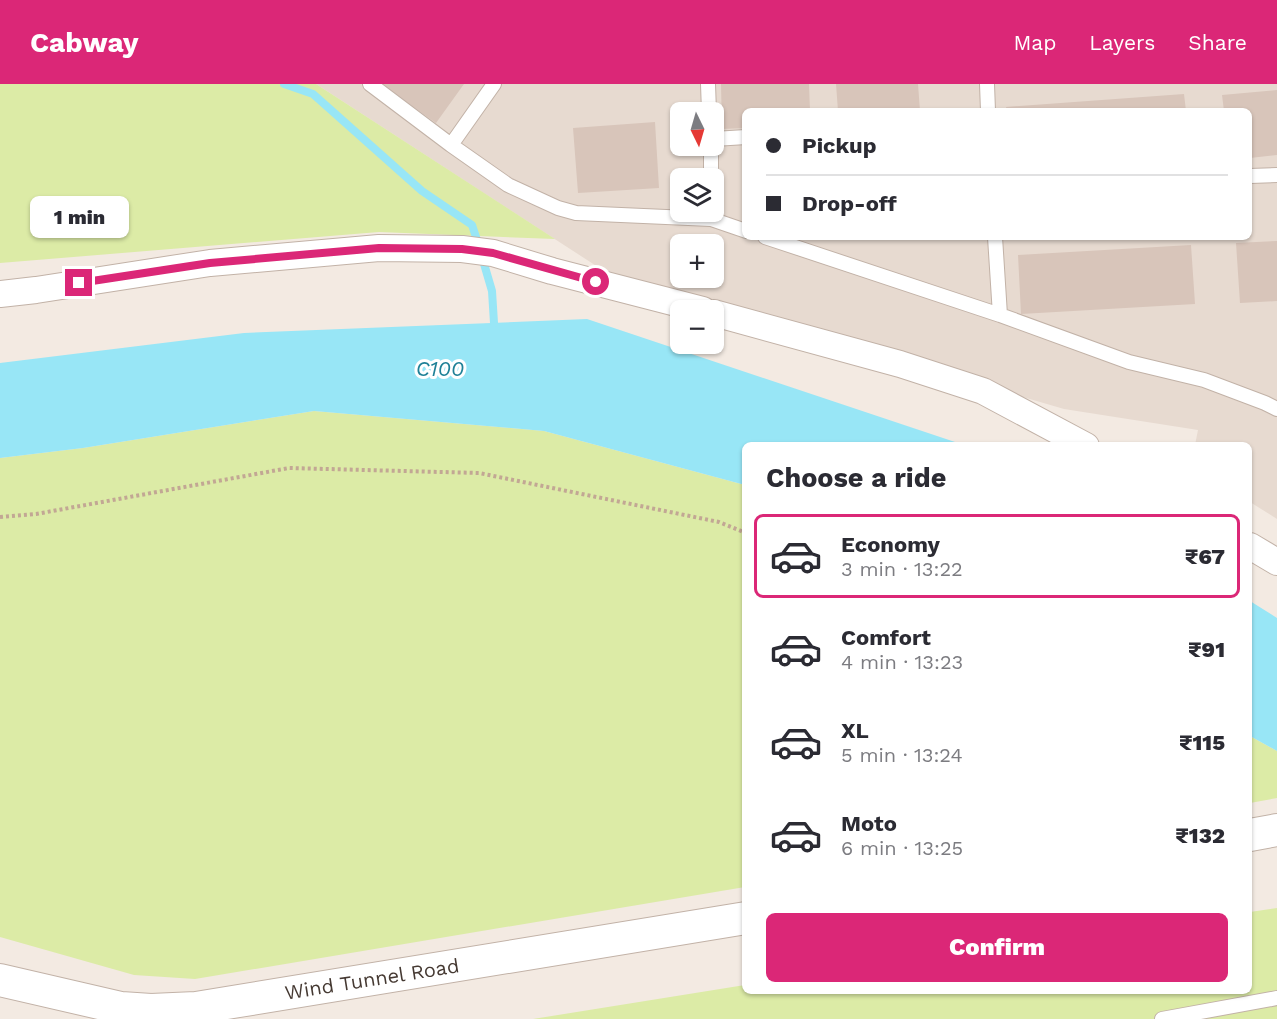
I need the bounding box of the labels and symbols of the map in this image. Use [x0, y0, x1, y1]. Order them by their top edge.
north arrow [670, 102, 724, 156]
callout: 1 min [29, 196, 128, 238]
route start [582, 268, 609, 295]
route end [65, 269, 92, 296]
water label: C100 [416, 356, 464, 381]
street label: Wind Tunnel Road [283, 953, 461, 1005]

